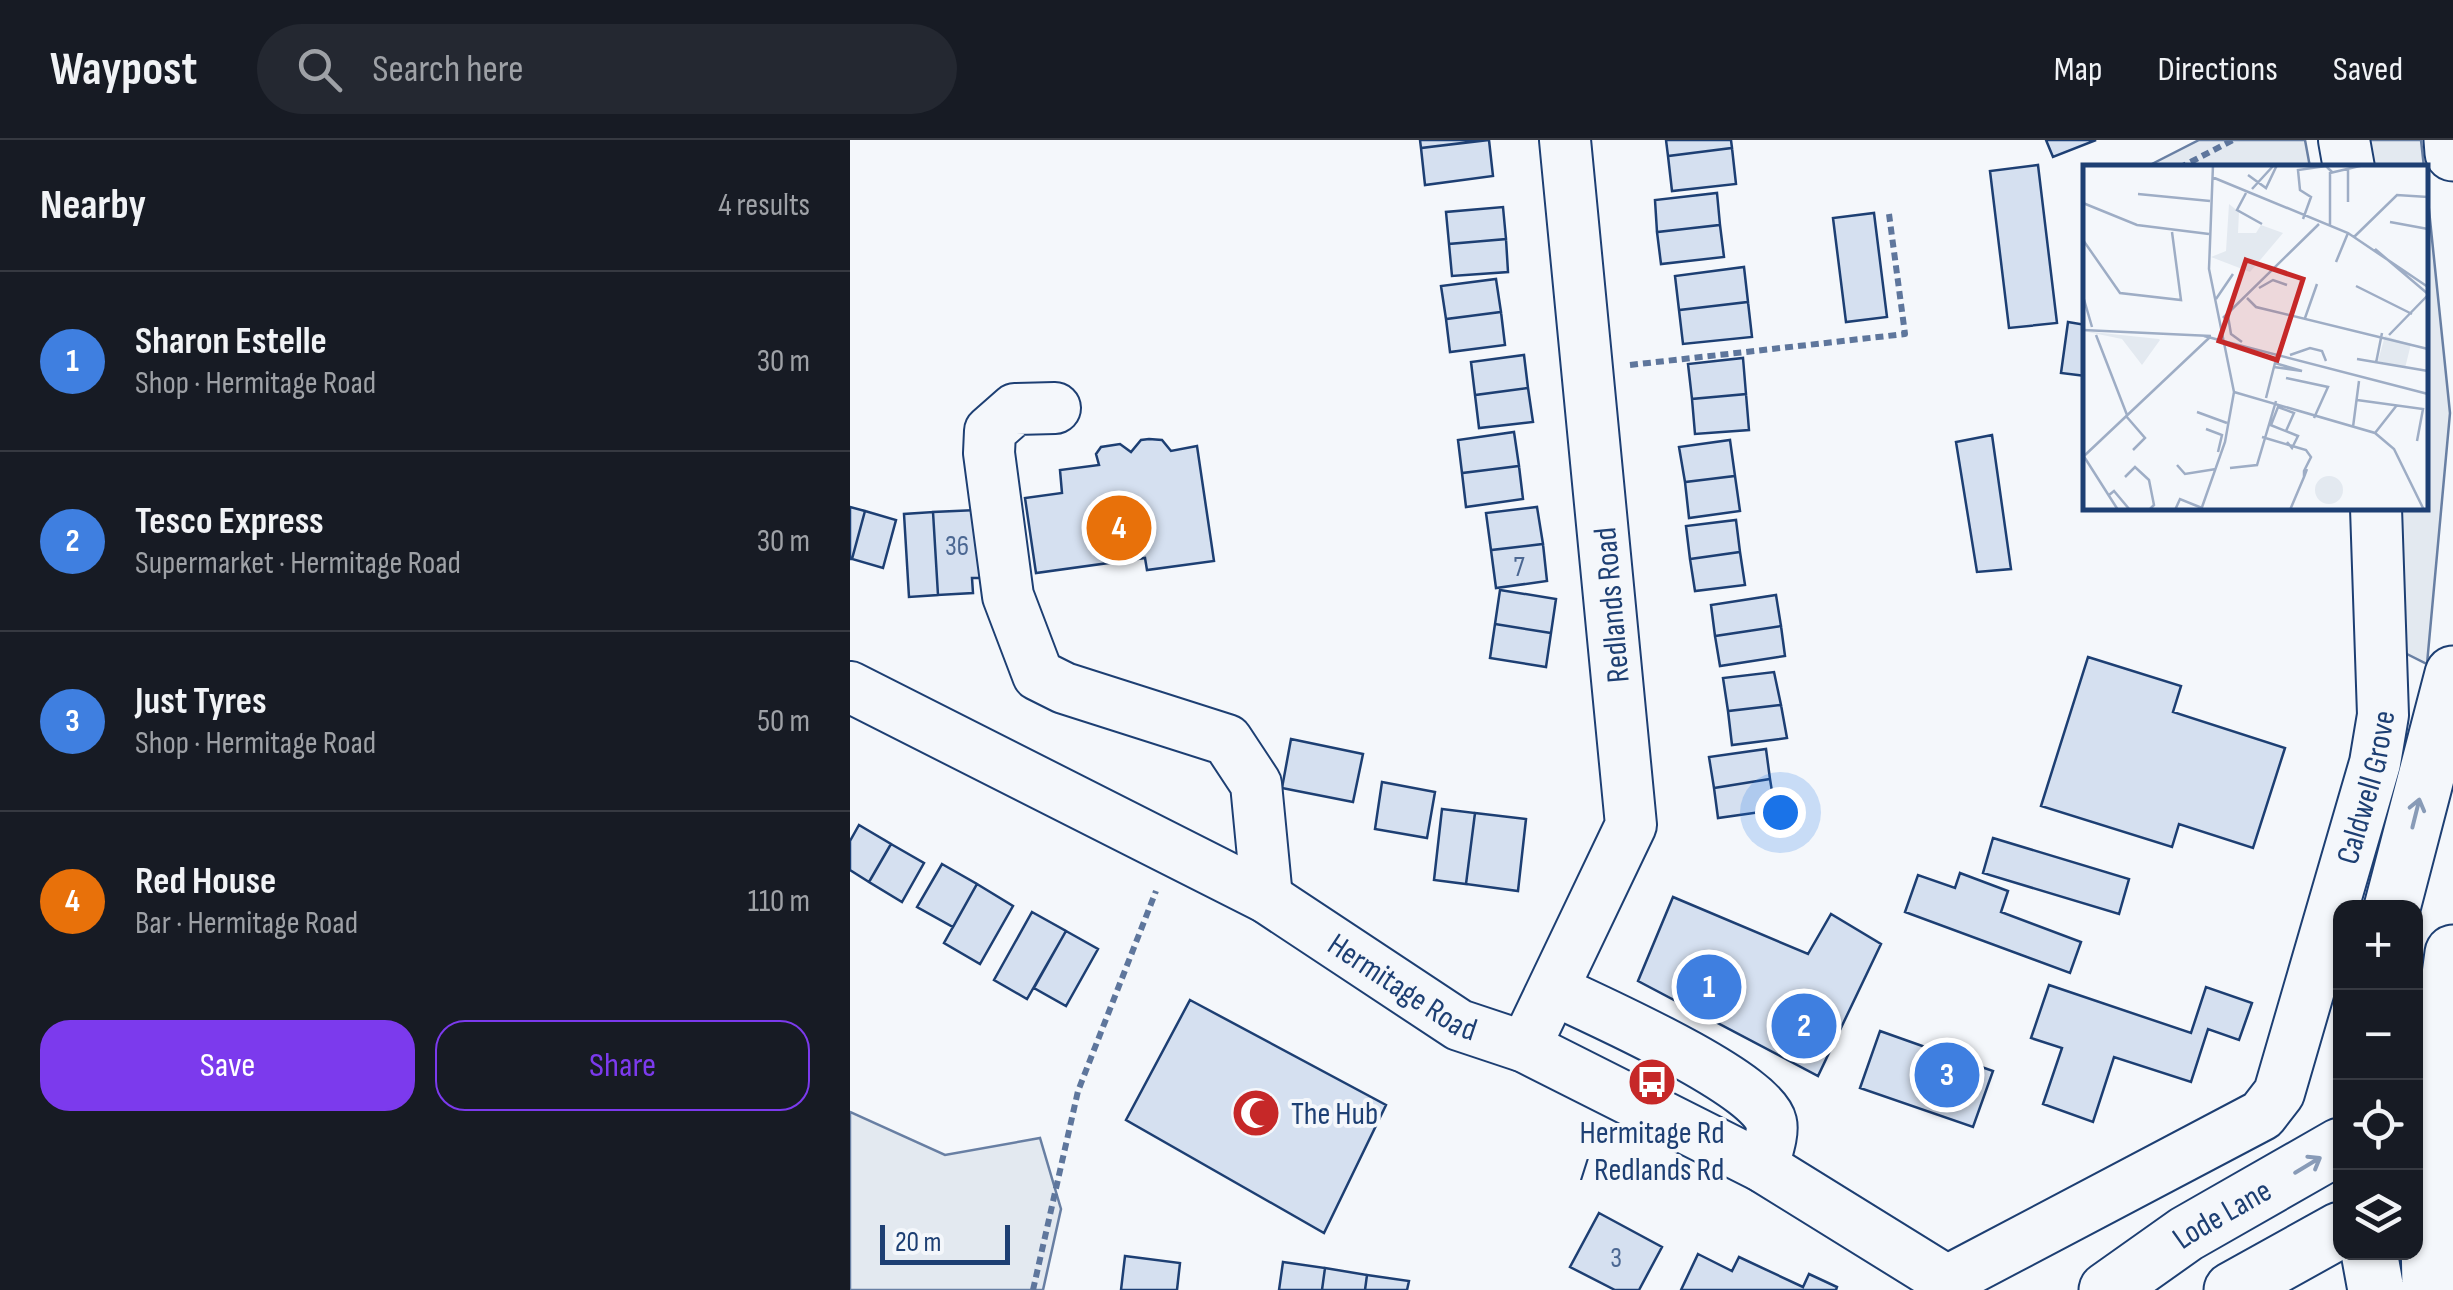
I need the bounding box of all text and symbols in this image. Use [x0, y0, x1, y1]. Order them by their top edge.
search box [257, 24, 957, 114]
text: Waypost [50, 41, 197, 98]
icon: search [292, 42, 347, 97]
text: Search here [372, 47, 523, 92]
text: Map [2054, 48, 2103, 91]
text: Directions [2158, 48, 2278, 91]
text: Saved [2333, 48, 2403, 91]
inset map [2083, 165, 2428, 510]
text: Nearby [40, 180, 146, 231]
text: 4 results [718, 186, 810, 225]
text: Sharon Estelle [135, 319, 327, 364]
text: 1 [66, 342, 79, 381]
text: 30 m [757, 342, 810, 381]
text: Shop · Hermitage Road [135, 364, 376, 403]
pin: 4 [1086, 490, 1152, 566]
text: Tesco Express [135, 499, 324, 544]
text: 2 [65, 522, 80, 561]
text: 30 m [757, 522, 810, 561]
street label: Redlands Road [1586, 526, 1639, 684]
house number: 36 [945, 530, 969, 563]
text: Supermarket · Hermitage Road [135, 544, 461, 583]
house number: 7 [1513, 551, 1525, 584]
text: Just Tyres [135, 679, 267, 724]
text: 3 [65, 702, 80, 741]
text: 50 m [757, 702, 810, 741]
street label: Caldwell Grove [2329, 708, 2404, 869]
text: Shop · Hermitage Road [135, 724, 376, 763]
your location [1755, 787, 1806, 838]
one-way arrow [2407, 798, 2426, 829]
text: Red House [135, 859, 276, 904]
text: 4 [65, 882, 80, 921]
text: 110 m [748, 882, 810, 921]
map controls [2333, 900, 2423, 1260]
button: + [2333, 900, 2423, 990]
text: Bar · Hermitage Road [135, 904, 358, 943]
street label: Hermitage Road [1320, 926, 1482, 1051]
pin: 1 [1676, 950, 1742, 1024]
pin: 2 [1772, 988, 1836, 1064]
button: − [2333, 990, 2423, 1080]
button: Save [40, 1020, 415, 1111]
button: Share [435, 1020, 810, 1111]
pin: 3 [1914, 1038, 1980, 1112]
bus stop icon: Hermitage Rd / Redlands Rd [1626, 1056, 1678, 1108]
button: locate [2333, 1080, 2423, 1170]
mosque icon: The Hub [1230, 1087, 1282, 1139]
place label: The Hub [1291, 1095, 1378, 1134]
place label: Hermitage Rd / Redlands Rd [1579, 1114, 1725, 1190]
one-way arrow [2293, 1155, 2322, 1175]
button: layers [2333, 1170, 2423, 1260]
street label: Lode Lane [2166, 1171, 2279, 1258]
scale bar [880, 1220, 1010, 1264]
text: 20 m [895, 1226, 941, 1259]
house number: 3 [1610, 1242, 1622, 1275]

